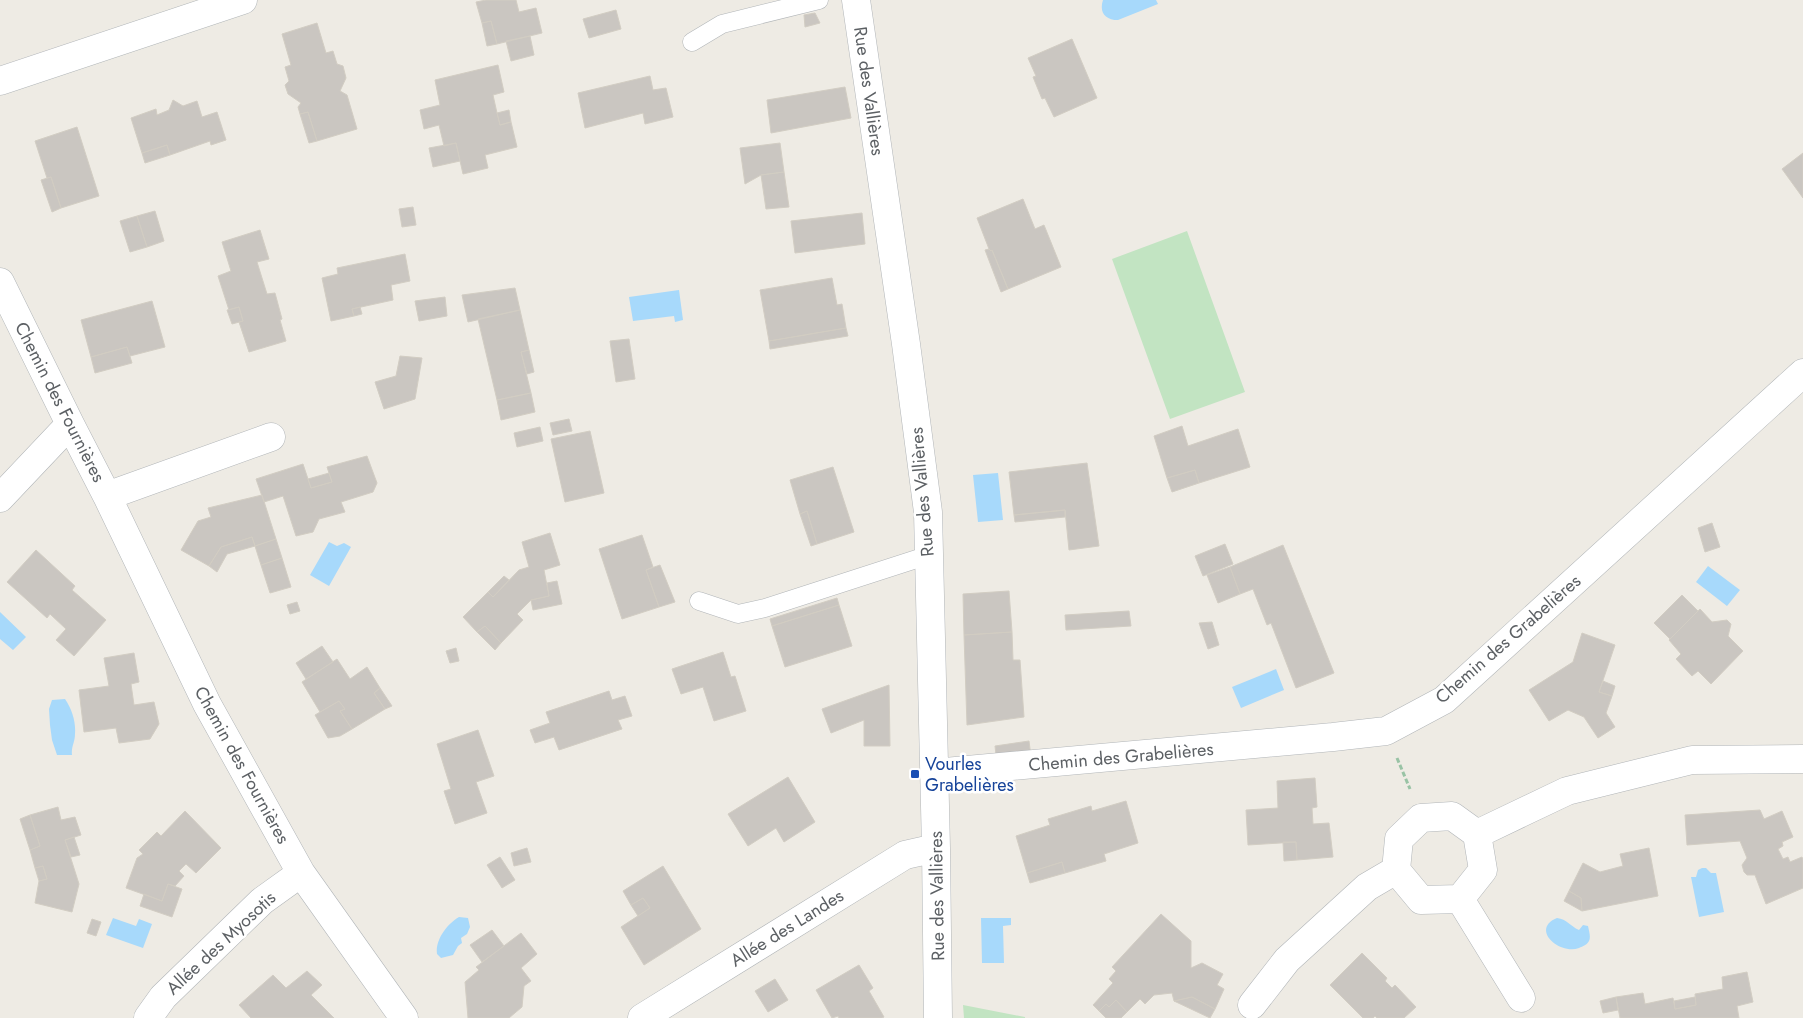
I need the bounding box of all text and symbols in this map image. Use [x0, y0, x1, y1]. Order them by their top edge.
street label: Rue des Vallières [847, 25, 891, 157]
street label: Chemin des Fournières [8, 317, 112, 487]
street label: Rue des Vallières [903, 426, 941, 558]
street label: Chemin des Grabelières [1429, 568, 1587, 710]
street label: Chemin des Fournières [188, 681, 296, 849]
street label: Chemin des Grabelières [1027, 736, 1215, 778]
place label: Vourles Grabelières [925, 751, 1014, 798]
marker: Vourles Grabelières [909, 768, 921, 780]
street label: Rue des Vallières [923, 831, 951, 961]
street label: Allée des Landes [725, 883, 849, 973]
street label: Allée des Myosotis [160, 885, 282, 1001]

